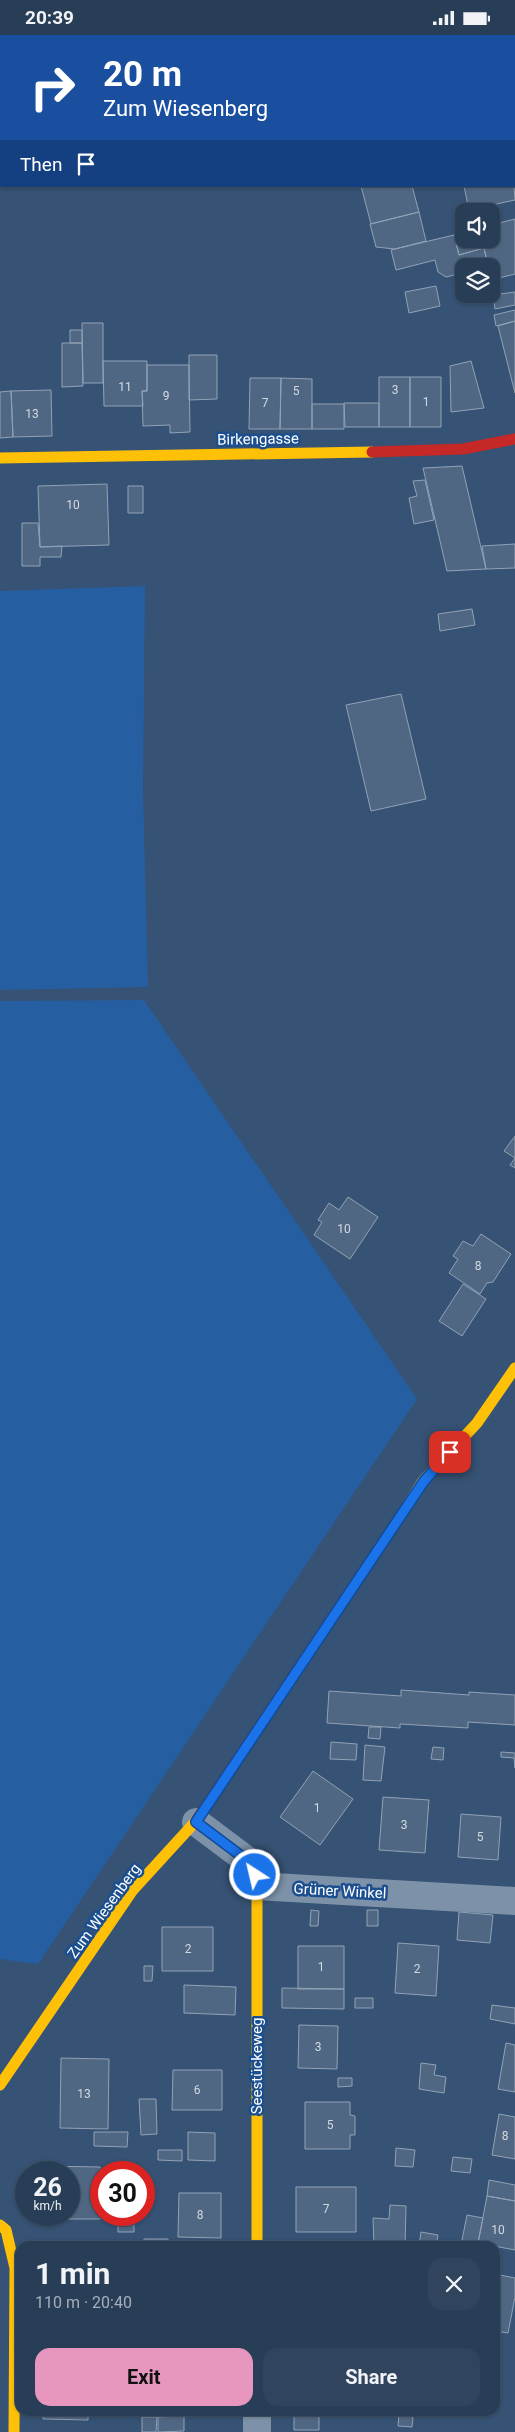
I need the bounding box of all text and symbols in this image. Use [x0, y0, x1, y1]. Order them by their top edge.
text: 20:39 [25, 6, 74, 29]
text: 20 m [103, 54, 182, 95]
icon: right [20, 55, 85, 120]
text: Zum Wiesenberg [103, 96, 268, 121]
icon: arrive [72, 150, 100, 178]
text: Then [20, 153, 62, 176]
map controls [455, 203, 500, 303]
button: sound [455, 203, 500, 248]
button: layers [455, 258, 500, 303]
house number: 11 [118, 380, 132, 394]
house number: 3 [392, 383, 398, 397]
house number: 5 [293, 384, 300, 398]
house number: 9 [163, 389, 169, 403]
house number: 1 [423, 395, 429, 409]
house number: 7 [262, 396, 269, 410]
house number: 13 [25, 407, 39, 421]
street label: Birkengasse [217, 429, 299, 449]
house number: 10 [66, 498, 80, 512]
house number: 10 [337, 1222, 351, 1236]
house number: 8 [475, 1259, 482, 1273]
pin [429, 1431, 471, 1473]
icon: arrive [436, 1438, 464, 1466]
house number: 1 [314, 1801, 320, 1815]
house number: 3 [401, 1818, 407, 1832]
house number: 5 [477, 1830, 484, 1844]
position arrow [228, 1848, 280, 1900]
street label: Zum Wiesenberg [64, 1860, 144, 1962]
street label: Grüner Winkel [293, 1880, 387, 1902]
house number: 2 [185, 1942, 192, 1956]
house number: 1 [318, 1960, 324, 1974]
house number: 2 [414, 1962, 421, 1976]
street label: Seestückeweg [248, 2018, 266, 2114]
house number: 3 [315, 2040, 321, 2054]
house number: 6 [194, 2083, 201, 2097]
house number: 13 [77, 2087, 91, 2101]
house number: 5 [327, 2118, 334, 2132]
house number: 8 [502, 2129, 509, 2143]
speed limit sign: 30 [90, 2161, 155, 2226]
text: 26 [33, 2173, 62, 2202]
text: km/h [33, 2199, 62, 2213]
house number: 7 [323, 2202, 330, 2216]
house number: 8 [197, 2208, 204, 2222]
house number: 10 [491, 2223, 505, 2237]
text: 1 min [35, 2256, 110, 2291]
button: close [428, 2258, 480, 2310]
text: 110 m · 20:40 [35, 2293, 132, 2312]
button: Exit [35, 2348, 253, 2406]
button: Share [263, 2348, 480, 2406]

